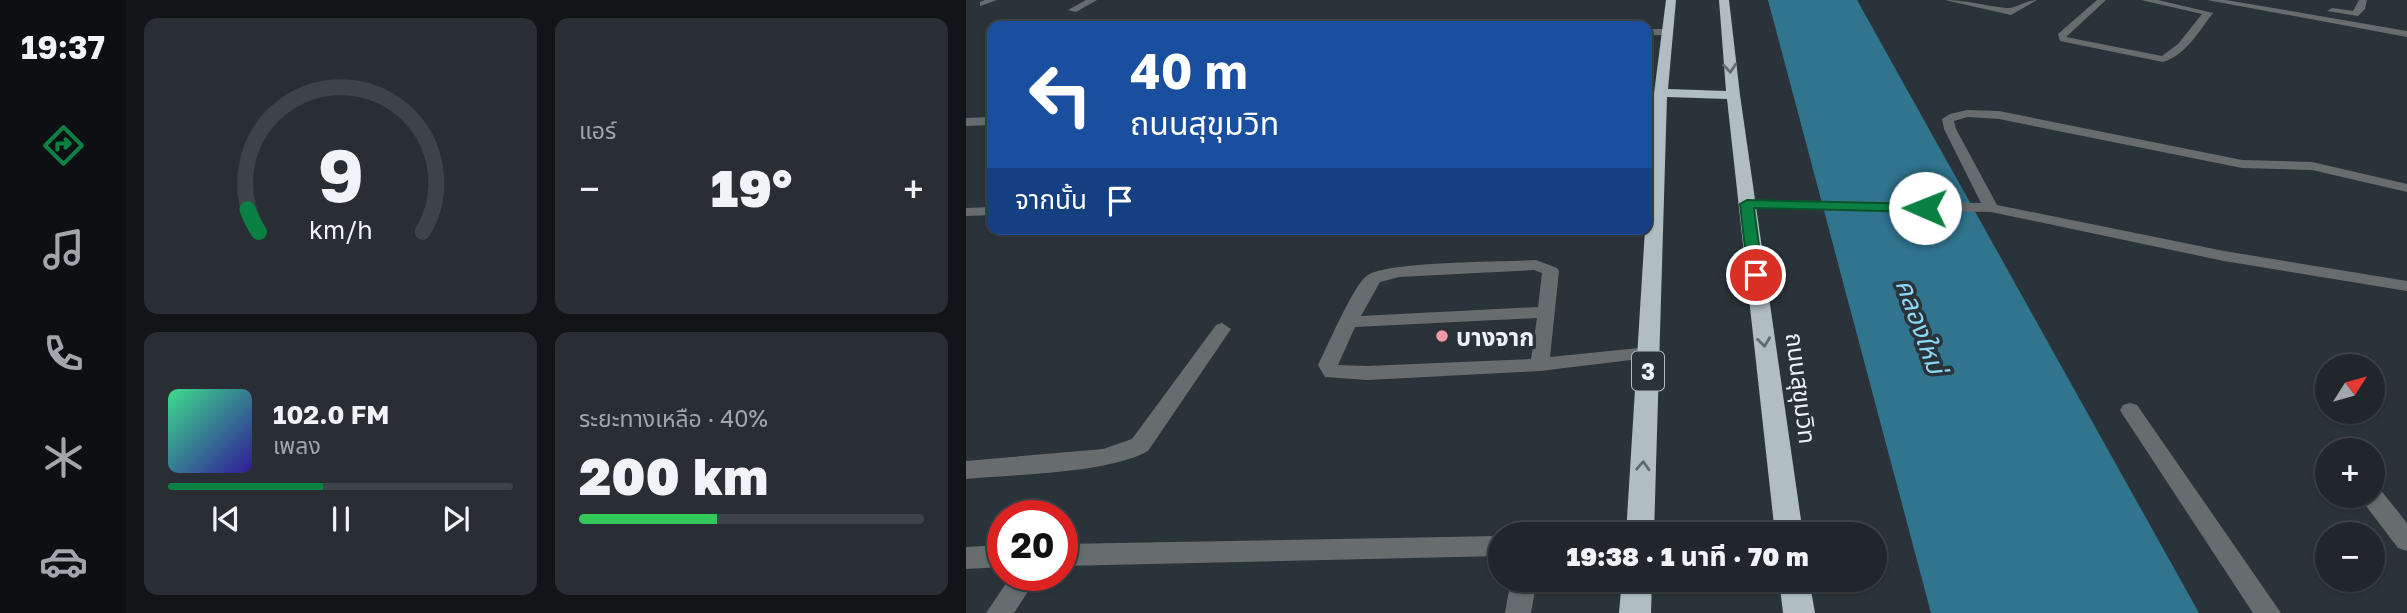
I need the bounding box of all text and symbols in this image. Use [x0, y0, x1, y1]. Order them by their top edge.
text: 19:37 [21, 28, 105, 66]
text: 40 m [1130, 41, 1248, 100]
icon: left [1015, 49, 1106, 140]
one-way arrow [1722, 63, 1737, 74]
text: ถนนสุขุมวิท [1130, 104, 1279, 142]
text: แอร์ [579, 116, 616, 144]
icon: directions [39, 121, 88, 170]
text: 9 [317, 131, 364, 218]
text: 19° [711, 156, 792, 218]
text: − [579, 166, 600, 211]
text: + [903, 166, 924, 211]
position arrow [1888, 171, 1962, 245]
icon: arrive [1101, 182, 1139, 220]
text: จากนั้น [1015, 184, 1087, 215]
text: km/h [309, 214, 372, 245]
icon: music [39, 225, 88, 274]
pin [1726, 245, 1786, 305]
icon: arrive [1737, 256, 1775, 294]
water label: คลองใหม่ [1890, 274, 1954, 382]
place label: บางจาก [1456, 322, 1534, 351]
marker: บางจาก [1434, 328, 1450, 344]
icon: phone [39, 329, 88, 378]
street label: ถนนสุขุมวิท [1779, 331, 1823, 446]
one-way arrow [1757, 336, 1772, 348]
road number: 3 [1632, 352, 1664, 390]
north arrow [2315, 354, 2385, 424]
map controls [2315, 354, 2385, 592]
text: 102.0 FM [273, 399, 389, 430]
text: ระยะทางเหลือ · 40% [579, 404, 768, 432]
text: เพลง [273, 431, 321, 459]
icon: climate [39, 433, 88, 482]
button: + [2315, 438, 2385, 508]
text: 200 km [579, 444, 768, 506]
one-way arrow [1635, 460, 1650, 471]
icon: previous [207, 500, 245, 538]
icon: pause [322, 500, 360, 538]
icon: next [437, 500, 475, 538]
speed limit sign: 20 [987, 500, 1078, 591]
button: − [2315, 522, 2385, 592]
icon: car [39, 537, 88, 586]
text: 19:38 · 1 นาที · 70 m [1566, 541, 1809, 572]

